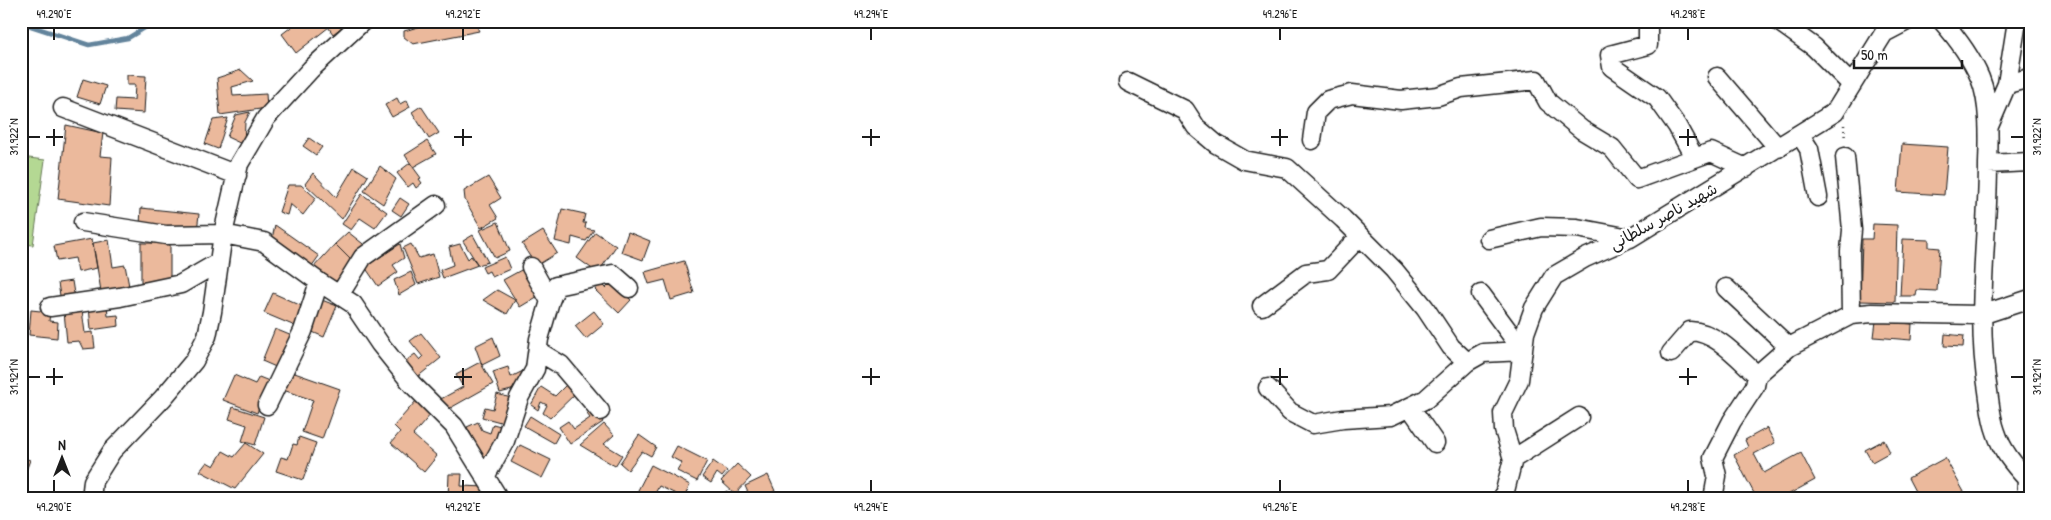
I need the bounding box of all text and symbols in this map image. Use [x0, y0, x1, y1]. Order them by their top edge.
text: 49.290°E [37, 5, 72, 22]
text: 49.292°E [445, 5, 481, 22]
text: 49.294°E [854, 5, 889, 22]
text: 49.296°E [1263, 5, 1298, 22]
text: 49.298°E [1671, 5, 1706, 22]
scale bar [1854, 38, 1961, 70]
text: 50 m [1861, 44, 1888, 65]
text: 31.922°N [5, 118, 22, 156]
text: 31.922°N [2028, 118, 2045, 156]
street label: شهید ناصر سلطانی [1605, 177, 1721, 255]
text: 31.921°N [5, 359, 22, 395]
text: 31.921°N [2028, 359, 2045, 395]
north arrow [38, 432, 88, 482]
text: N [58, 435, 66, 454]
text: 49.290°E [37, 498, 72, 515]
text: 49.292°E [445, 498, 481, 515]
text: 49.294°E [854, 498, 889, 515]
text: 49.296°E [1263, 498, 1298, 515]
text: 49.298°E [1671, 498, 1706, 515]

